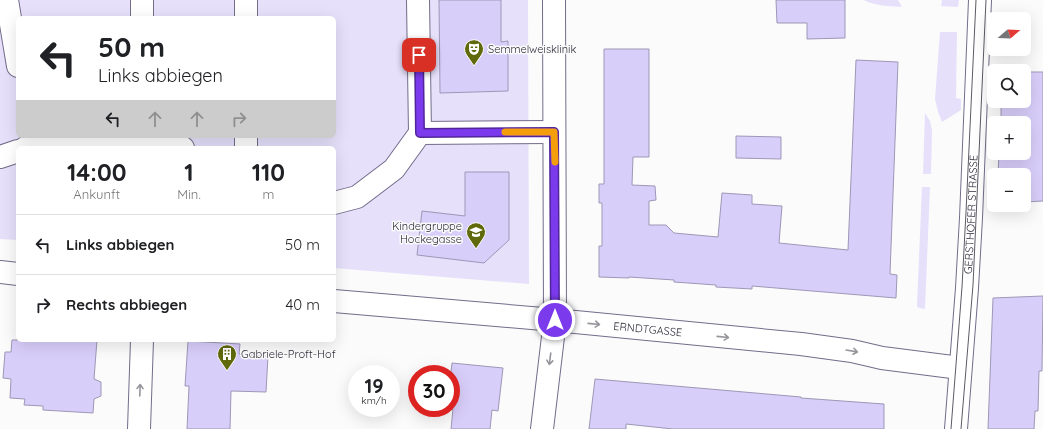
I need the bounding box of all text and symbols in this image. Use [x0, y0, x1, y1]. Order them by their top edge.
north arrow [987, 12, 1031, 56]
map controls [987, 12, 1031, 212]
text: 50 m [98, 29, 165, 64]
icon: left [32, 32, 84, 84]
pin [402, 38, 436, 72]
theatre icon: Semmelweisklinik [463, 38, 485, 66]
place label: Semmelweisklinik [488, 42, 576, 56]
icon: arrive [408, 44, 430, 66]
text: Links abbiegen [98, 64, 223, 87]
button: search [987, 64, 1031, 108]
icon: left [102, 108, 124, 130]
icon: ahead [144, 108, 166, 130]
icon: ahead [186, 108, 208, 130]
icon: right [228, 108, 250, 130]
button: + [987, 116, 1031, 160]
street label: GERSTHOFER STRASSE [961, 155, 981, 275]
text: 14:00 [67, 157, 126, 187]
text: 1 [184, 157, 194, 187]
text: 110 [252, 157, 285, 187]
button: − [987, 168, 1031, 212]
text: Ankunft [73, 186, 120, 202]
text: Min. [177, 186, 201, 202]
text: m [262, 186, 274, 202]
place label: Kindergruppe Hockegasse [392, 219, 462, 246]
school or university icon: Kindergruppe Hockegasse [465, 221, 487, 249]
icon: left [32, 234, 54, 256]
text: Links abbiegen [66, 235, 174, 254]
text: 50 m [285, 235, 320, 254]
icon: right [32, 294, 54, 316]
text: Rechts abbiegen [66, 295, 187, 314]
text: 40 m [285, 295, 320, 314]
position arrow [534, 299, 576, 341]
street label: ERNDTGASSE [613, 319, 683, 339]
one-way arrow [587, 320, 600, 327]
one-way arrow [716, 333, 729, 340]
building icon: Gabriele-Proft-Hof [216, 343, 238, 371]
place label: Gabriele-Proft-Hof [241, 347, 336, 361]
one-way arrow [846, 347, 859, 355]
one-way arrow [547, 352, 554, 365]
speed limit sign: 30 [408, 365, 460, 417]
text: 19 [364, 373, 384, 398]
one-way arrow [136, 384, 144, 397]
text: km/h [361, 394, 387, 407]

